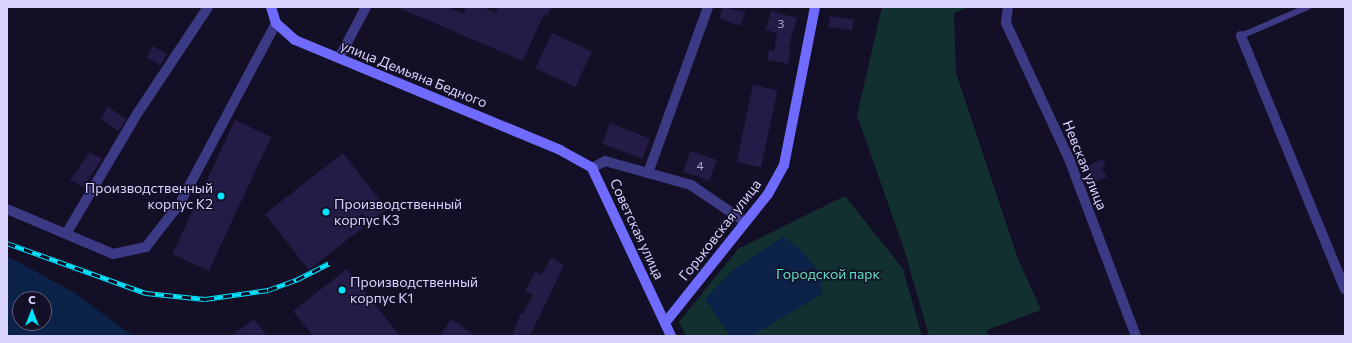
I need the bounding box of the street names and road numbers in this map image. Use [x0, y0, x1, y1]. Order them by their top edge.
street label: улица Демьяна Бедного [338, 37, 490, 111]
street label: Невская улица [1059, 118, 1111, 212]
street label: Советская улица [606, 176, 668, 282]
street label: Горьковская улица [675, 176, 765, 284]

